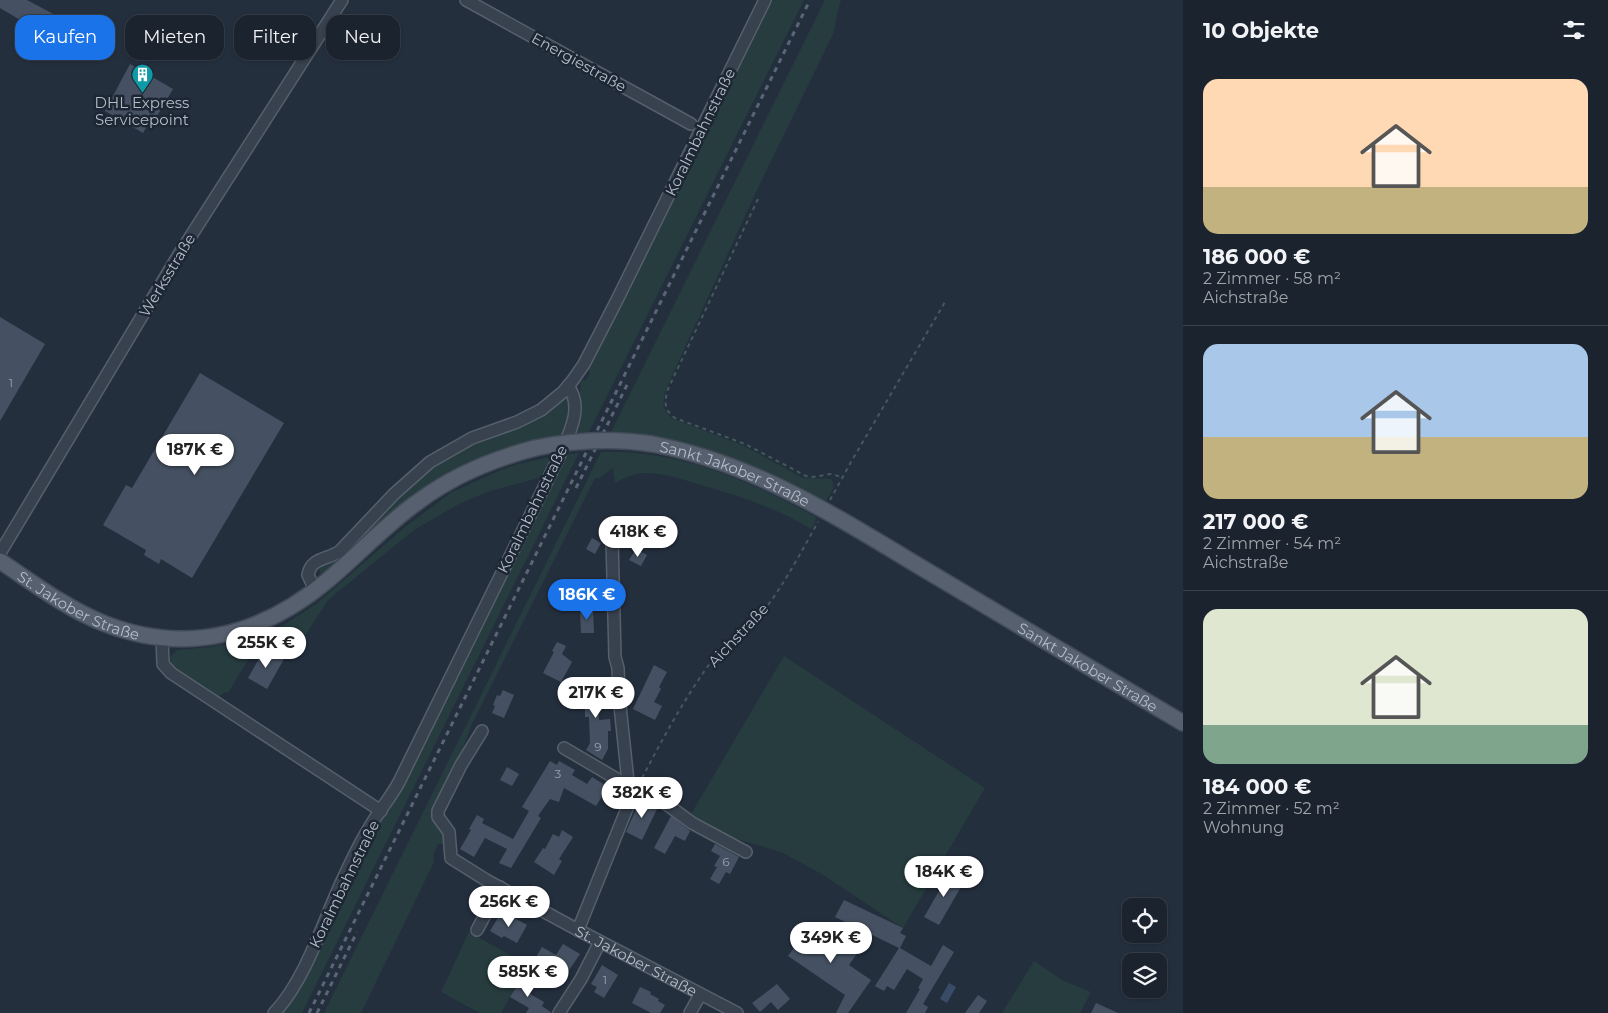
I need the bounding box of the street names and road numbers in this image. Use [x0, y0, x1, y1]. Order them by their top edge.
street label: Energiestraße [528, 28, 630, 96]
street label: Koralmbahnstraße [661, 65, 739, 199]
street label: Werksstraße [135, 230, 199, 320]
street label: Sankt Jakober Straße [658, 436, 813, 510]
street label: Koralmbahnstraße [493, 442, 571, 576]
street label: St. Jakober Straße [14, 566, 142, 643]
street label: Aichstraße [704, 599, 772, 671]
street label: Sankt Jakober Straße [1015, 618, 1162, 716]
street label: Koralmbahnstraße [305, 817, 383, 951]
street label: St. Jakober Straße [572, 921, 701, 1000]

